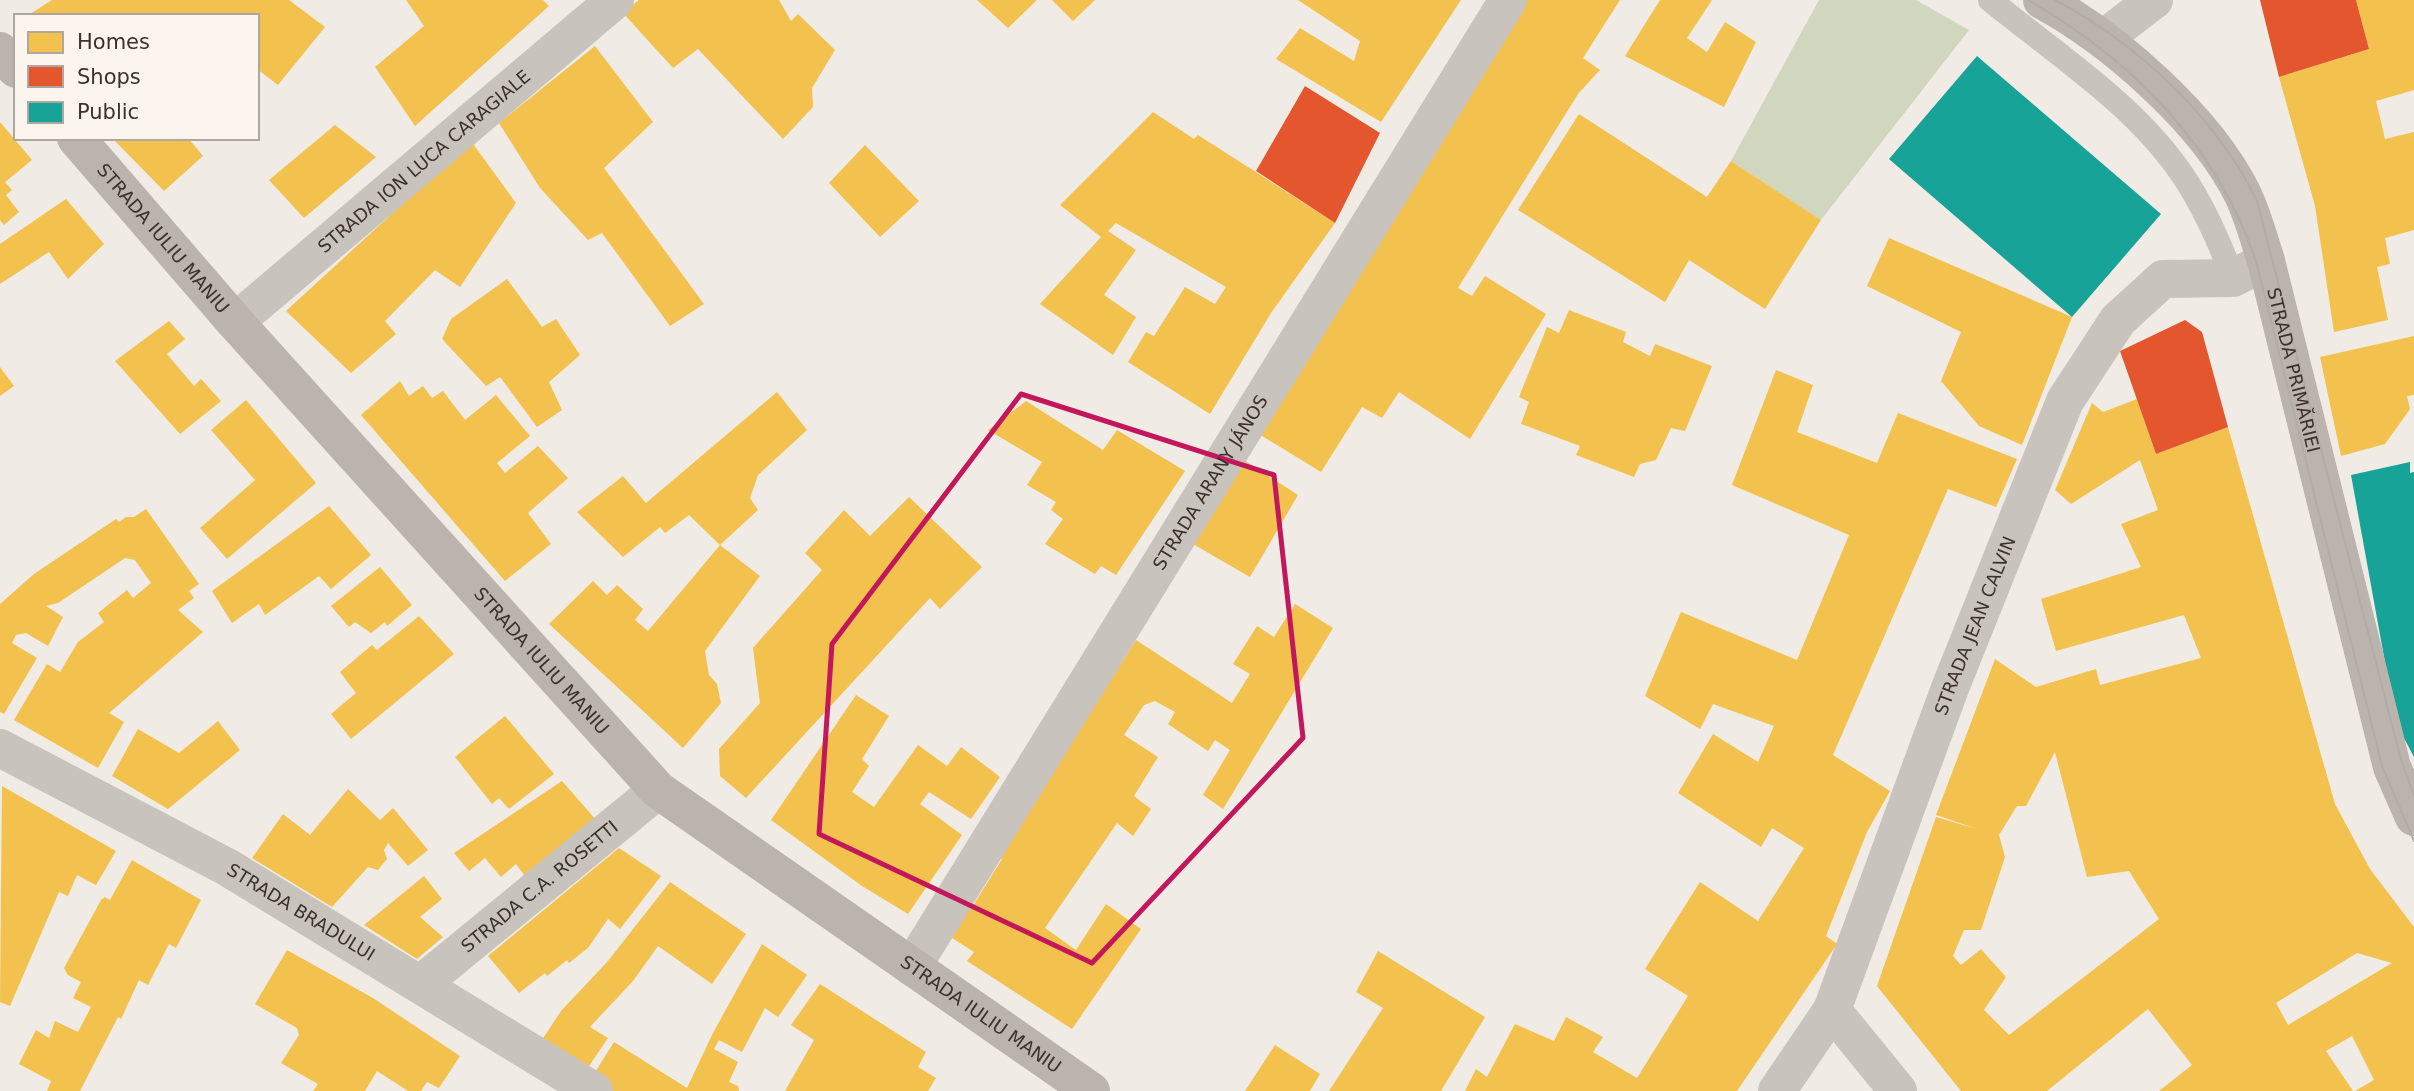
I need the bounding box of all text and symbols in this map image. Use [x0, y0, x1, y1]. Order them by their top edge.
legend [14, 14, 259, 140]
text: Homes [77, 30, 150, 54]
text: Shops [77, 65, 141, 89]
street label: STRADA ION LUCA CARAGIALE [314, 66, 534, 257]
text: Public [77, 100, 139, 124]
street label: STRADA IULIU MANIU [93, 159, 234, 317]
street label: STRADA PRIMĂRIEI [2263, 285, 2324, 455]
street label: STRADA ARANY JÁNOS [1148, 391, 1272, 574]
street label: STRADA JEAN CALVIN [1930, 533, 2020, 718]
street label: STRADA IULIU MANIU [470, 583, 613, 738]
street label: STRADA C.A. ROSETTI [457, 816, 622, 957]
street label: STRADA BRADULUI [224, 859, 379, 965]
street label: STRADA IULIU MANIU [897, 951, 1065, 1077]

